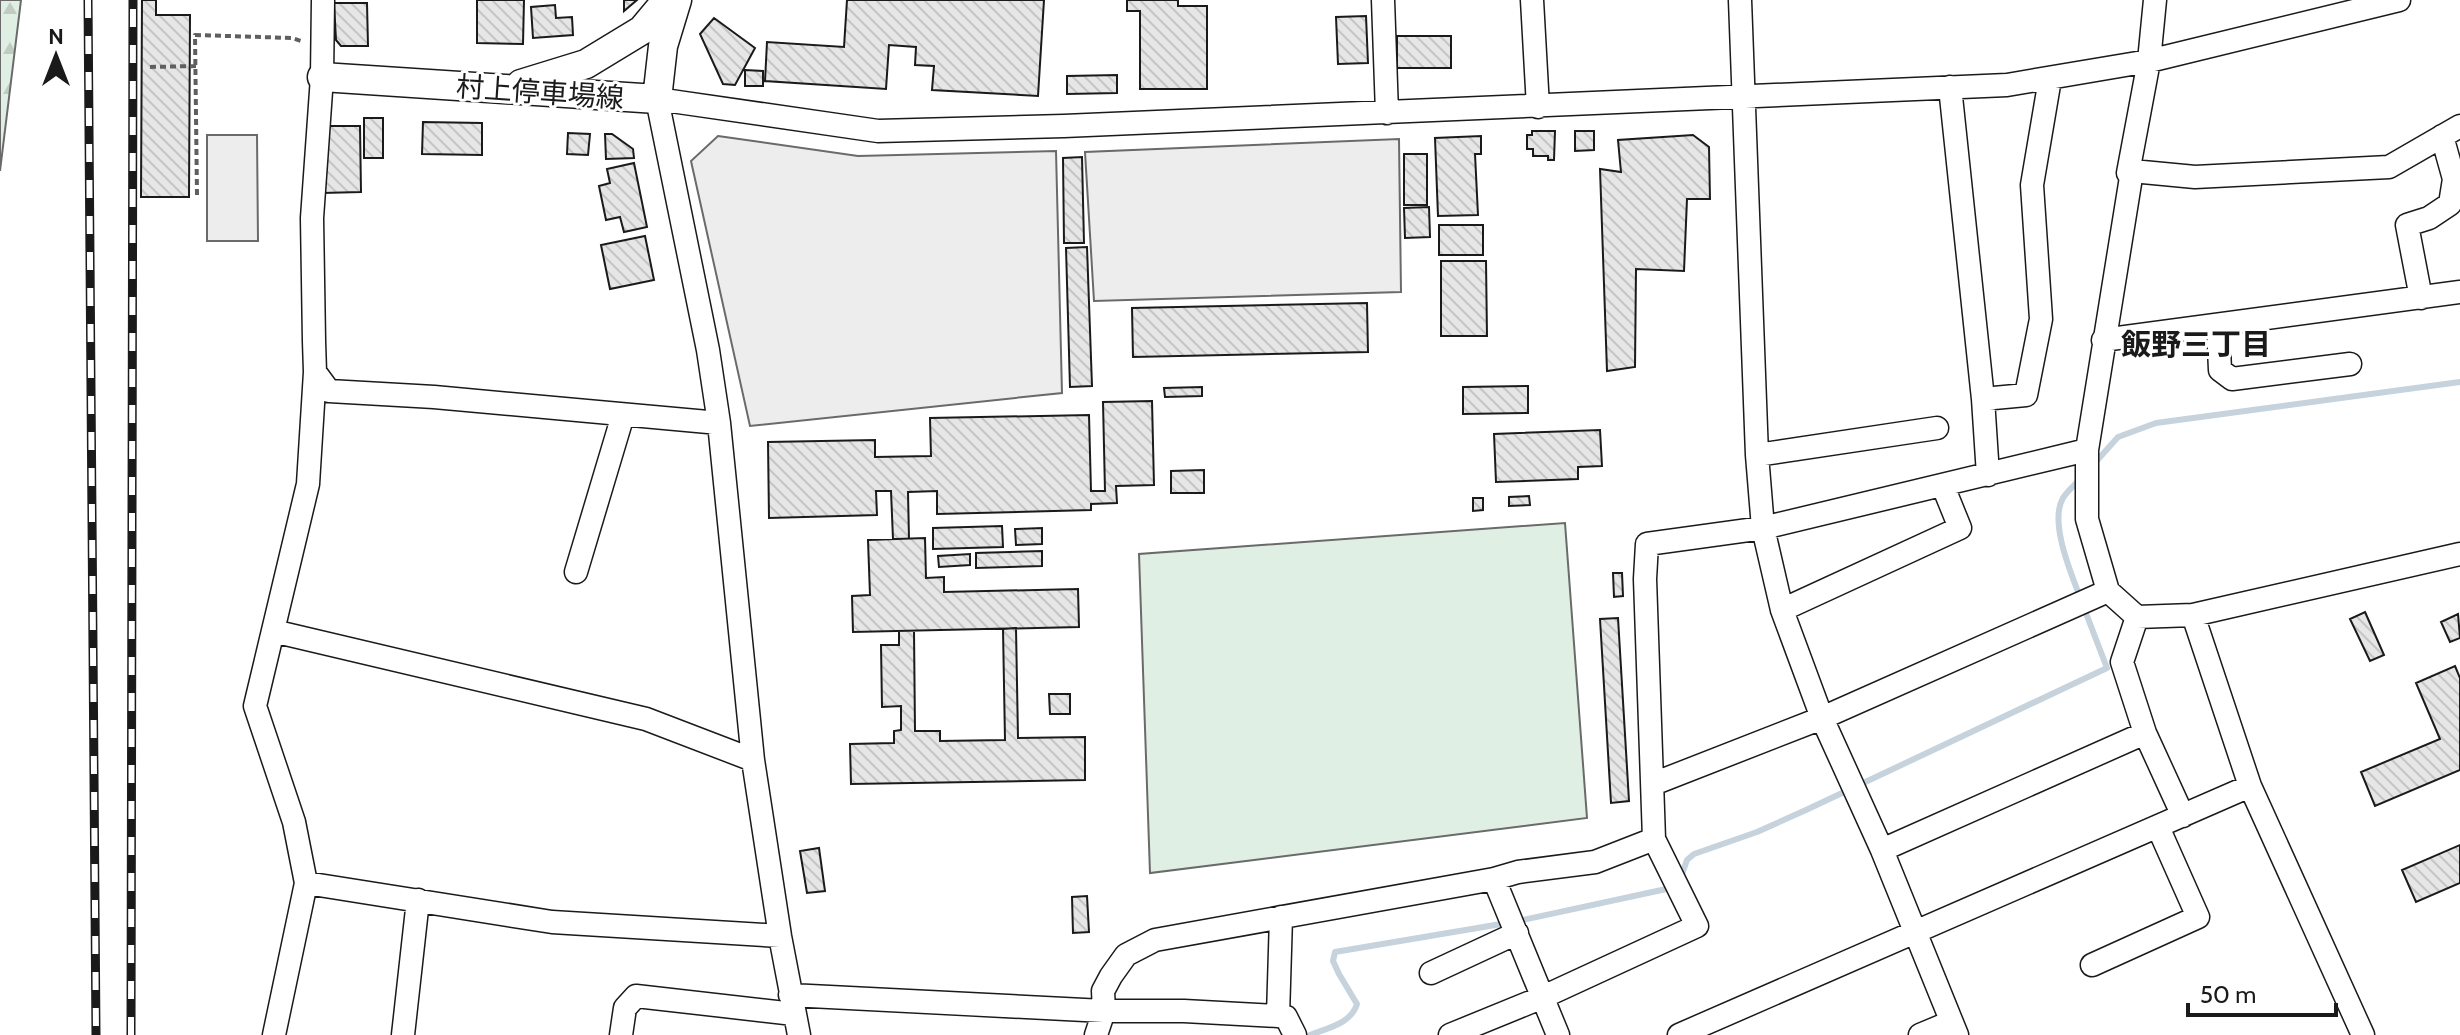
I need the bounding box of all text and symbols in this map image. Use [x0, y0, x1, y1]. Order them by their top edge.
north arrow [16, 16, 96, 96]
text: N [48, 23, 64, 50]
street label: 村上停車場線 [455, 69, 625, 115]
district label: 飯野三丁目 [2121, 326, 2271, 363]
scale bar [2188, 967, 2336, 1017]
text: 50 m [2200, 980, 2256, 1009]

